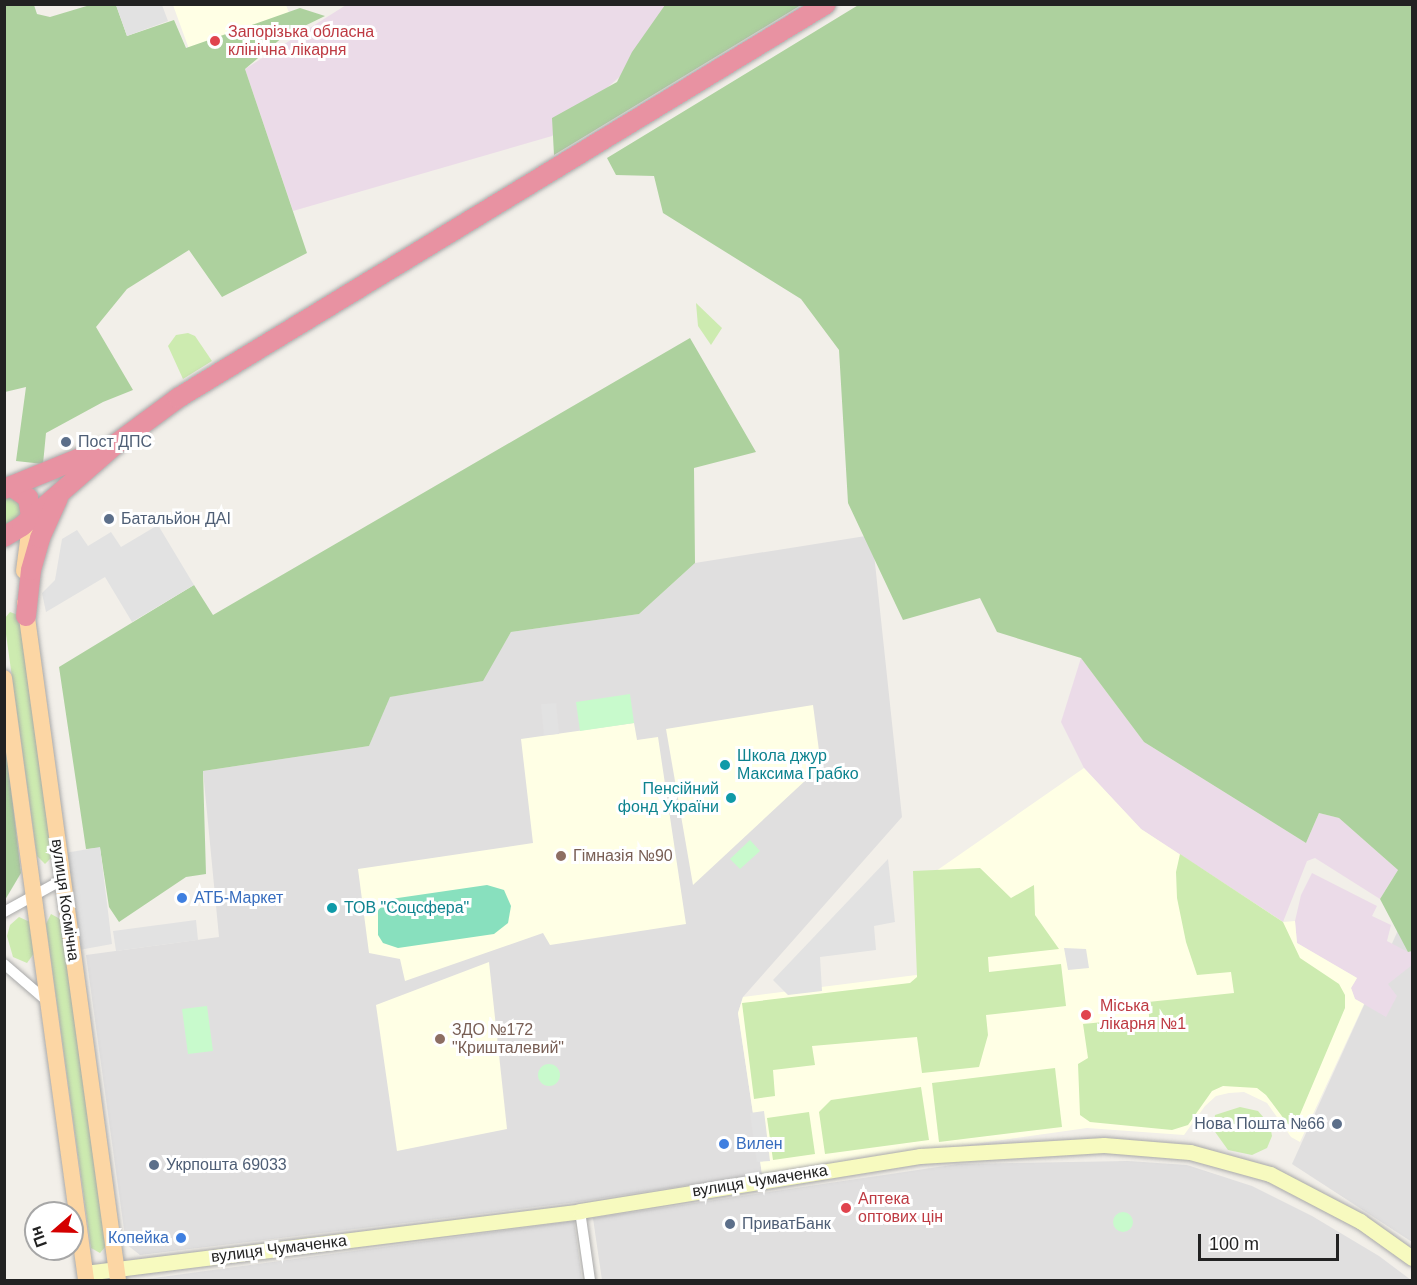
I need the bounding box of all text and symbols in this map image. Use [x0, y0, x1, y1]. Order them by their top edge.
place label: Запорізька обласна клінічна лікарня [228, 22, 374, 60]
marker: Запорізька обласна клінічна лікарня [206, 32, 224, 50]
place label: Пост ДПС [78, 432, 152, 452]
marker: Пост ДПС [59, 435, 73, 449]
place label: Батальйон ДАI [121, 509, 231, 529]
marker: Батальйон ДАI [102, 512, 116, 526]
place label: Школа джур Максима Грабко [737, 746, 859, 784]
marker: Школа джур Максима Грабко [718, 758, 732, 772]
place label: Пенсійний фонд України [618, 779, 719, 817]
marker: Пенсійний фонд України [724, 791, 738, 805]
street label: вулиця Космічна [47, 838, 83, 962]
place label: Гімназія №90 [573, 846, 673, 866]
marker: Гімназія №90 [554, 849, 568, 863]
place label: АТБ-Маркет [194, 888, 283, 908]
marker: АТБ-Маркет [175, 891, 189, 905]
place label: ТОВ "Соцсфера" [344, 898, 469, 918]
marker: ТОВ "Соцсфера" [325, 901, 339, 915]
place label: Міська лікарня №1 [1100, 996, 1186, 1034]
marker: Міська лікарня №1 [1077, 1006, 1095, 1024]
place label: ЗДО №172 "Кришталевий" [452, 1020, 564, 1058]
marker: ЗДО №172 "Кришталевий" [433, 1032, 447, 1046]
place label: Нова Пошта №66 [1194, 1114, 1325, 1134]
marker: Нова Пошта №66 [1330, 1117, 1344, 1131]
place label: Вилен [736, 1134, 783, 1154]
marker: Вилен [717, 1137, 731, 1151]
place label: Укрпошта 69033 [166, 1155, 287, 1175]
marker: Укрпошта 69033 [147, 1158, 161, 1172]
street label: вулиця Чумаченка [691, 1161, 829, 1201]
place label: Аптека оптових цін [858, 1189, 943, 1227]
north arrow [24, 1201, 84, 1261]
marker: Аптека оптових цін [839, 1201, 853, 1215]
place label: ПриватБанк [742, 1214, 831, 1234]
marker: ПриватБанк [723, 1217, 737, 1231]
scale bar [1201, 1222, 1342, 1260]
text: Пн [27, 1224, 50, 1250]
place label: Копейка [108, 1228, 169, 1248]
marker: Копейка [174, 1231, 188, 1245]
street label: вулиця Чумаченка [210, 1231, 348, 1267]
text: 100 m [1209, 1234, 1259, 1254]

